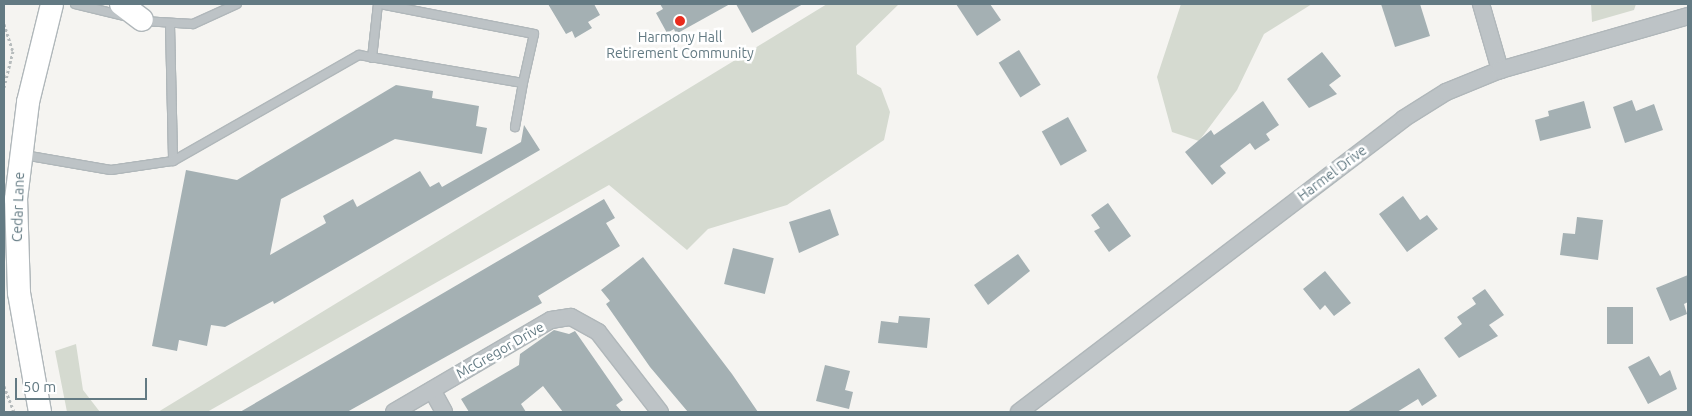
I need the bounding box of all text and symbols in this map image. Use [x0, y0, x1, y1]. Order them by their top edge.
marker: Harmony Hall Retirement Community [674, 15, 686, 27]
place label: Harmony Hall Retirement Community [606, 29, 754, 62]
street label: Harmel Drive [1294, 142, 1370, 204]
street label: Cedar Lane [8, 172, 28, 242]
street label: McGregor Drive [453, 318, 547, 382]
scale bar [18, 368, 150, 400]
text: 50 m [23, 378, 56, 395]

